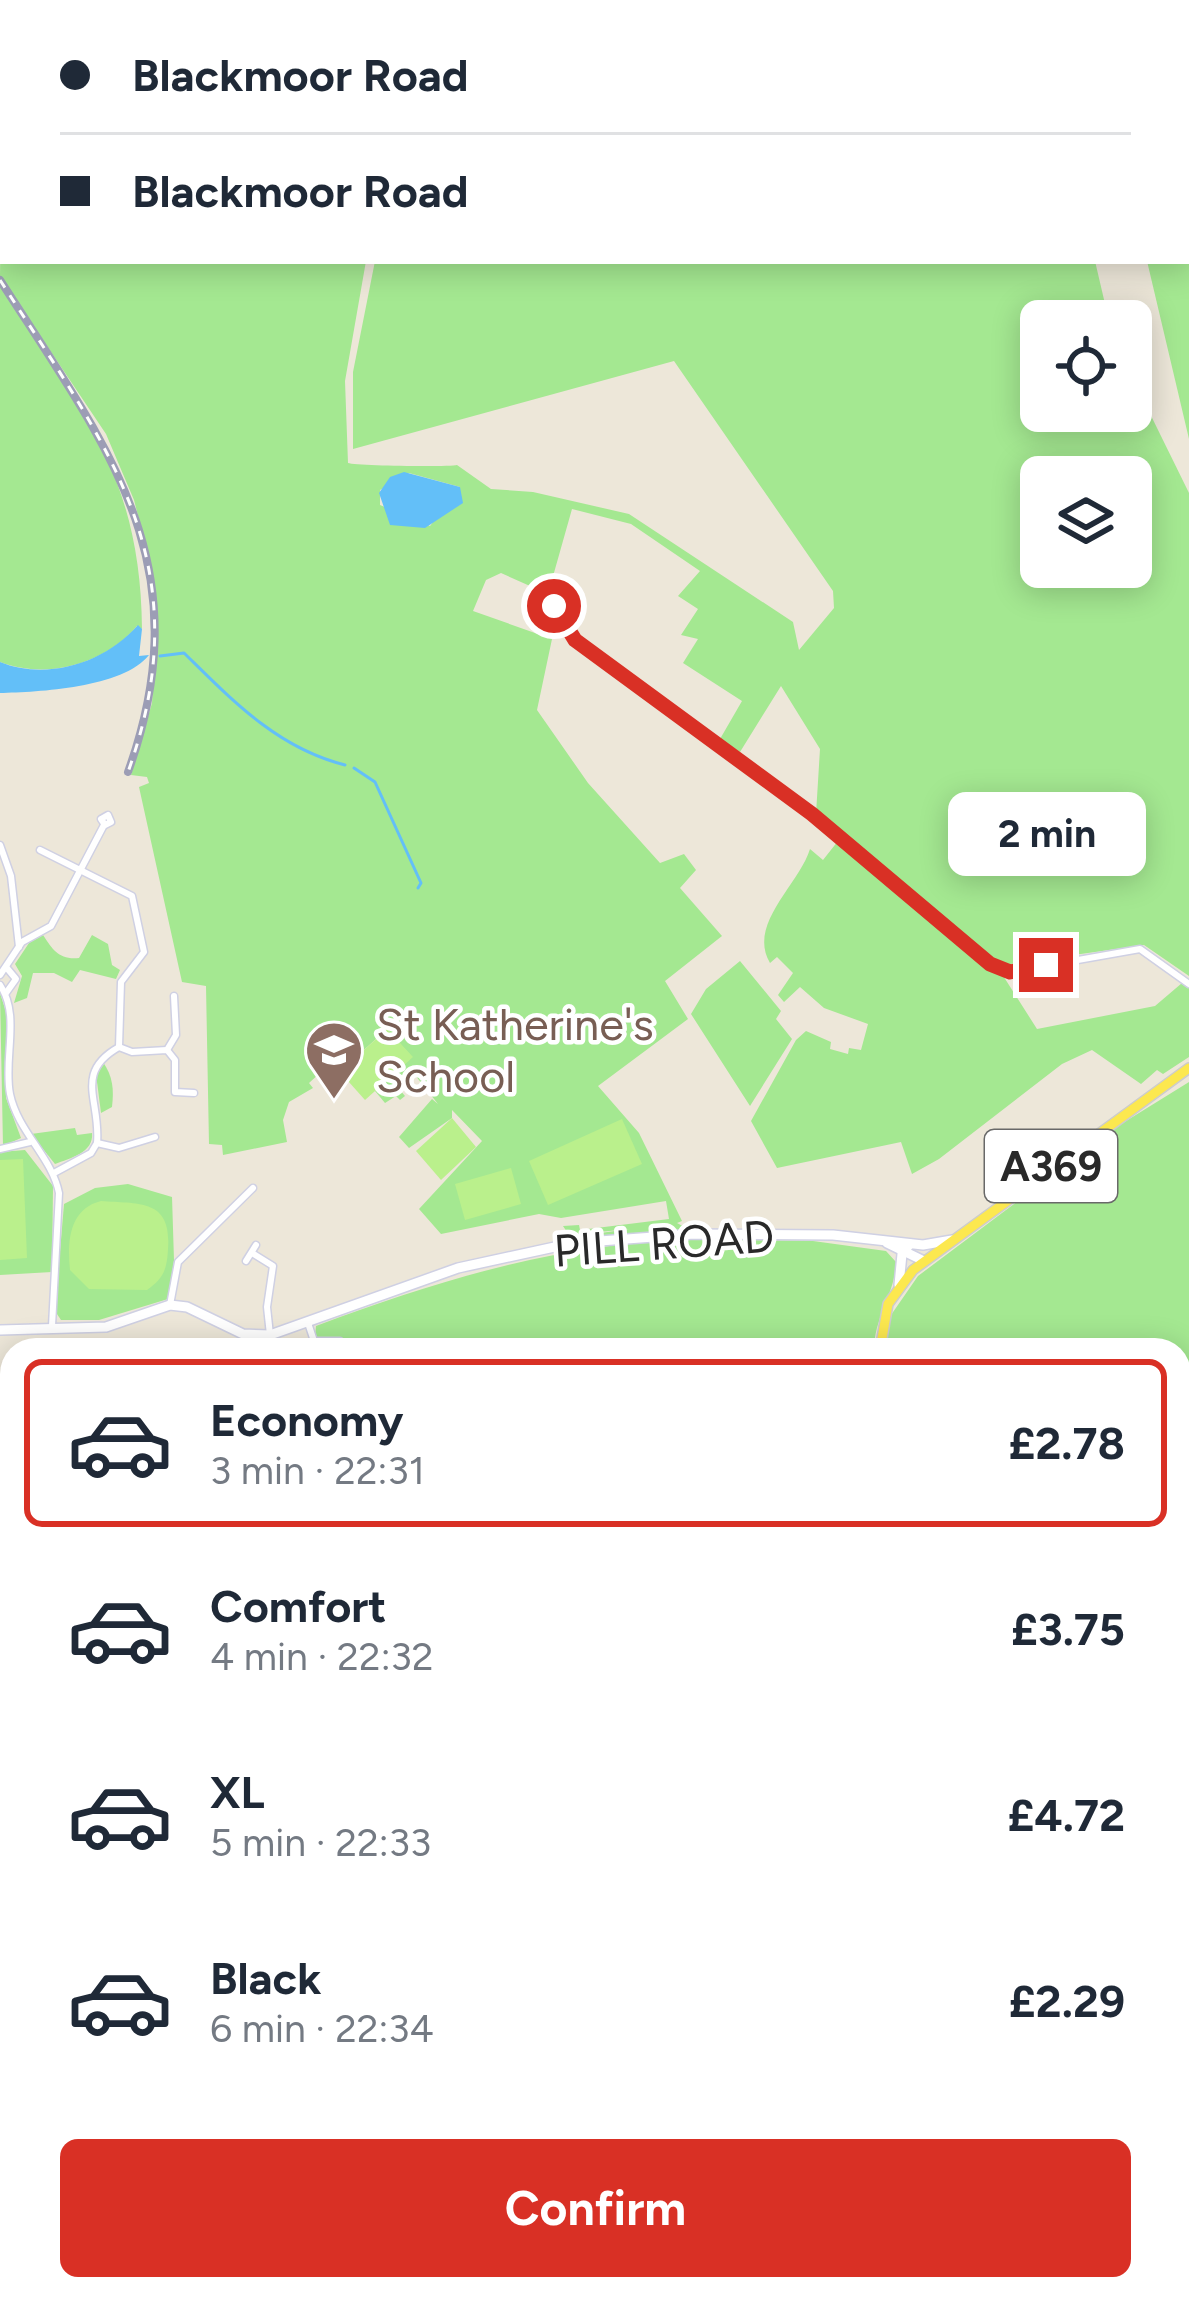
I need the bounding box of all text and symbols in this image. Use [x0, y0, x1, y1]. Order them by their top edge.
text: Blackmoor Road [132, 48, 469, 102]
text: Blackmoor Road [132, 164, 469, 218]
map controls [1020, 300, 1152, 588]
button: locate [1020, 300, 1152, 432]
button: layers [1020, 456, 1152, 588]
route start [527, 579, 581, 633]
callout: 2 min [947, 791, 1145, 875]
text: 2 min [998, 810, 1096, 857]
route end [1019, 938, 1073, 992]
place label: St Katherine's School [376, 997, 654, 1103]
school or university icon: St Katherine's School [303, 1019, 365, 1101]
road number: A369 [985, 1130, 1117, 1202]
street label: PILL ROAD [552, 1208, 776, 1278]
icon: car [66, 1389, 174, 1497]
text: Economy [210, 1393, 403, 1447]
text: £2.78 [1008, 1416, 1125, 1470]
text: 3 min · 22:31 [210, 1447, 425, 1494]
icon: car [66, 1575, 174, 1683]
text: Comfort [210, 1579, 386, 1633]
text: £3.75 [1011, 1602, 1125, 1656]
text: 4 min · 22:32 [210, 1633, 434, 1680]
icon: car [66, 1761, 174, 1869]
text: XL [210, 1765, 265, 1819]
text: £4.72 [1008, 1788, 1125, 1842]
text: 5 min · 22:33 [210, 1819, 431, 1866]
icon: car [66, 1947, 174, 2055]
text: Black [210, 1951, 321, 2005]
text: £2.29 [1009, 1974, 1125, 2028]
text: 6 min · 22:34 [210, 2005, 434, 2052]
button: Confirm [60, 2139, 1131, 2277]

